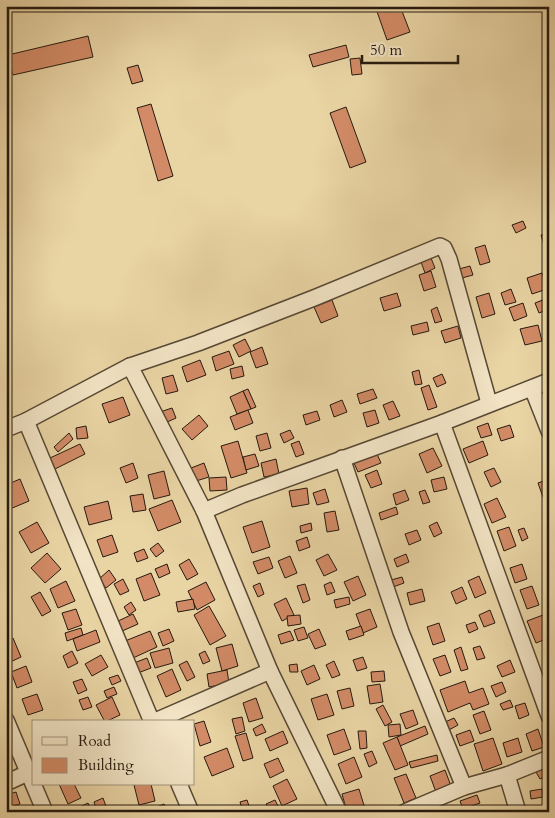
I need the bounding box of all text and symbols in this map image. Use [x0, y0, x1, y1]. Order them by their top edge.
scale bar [362, 32, 459, 64]
text: 50 m [370, 40, 402, 60]
legend [32, 720, 195, 786]
text: Road [78, 731, 111, 751]
text: Building [78, 755, 134, 775]

